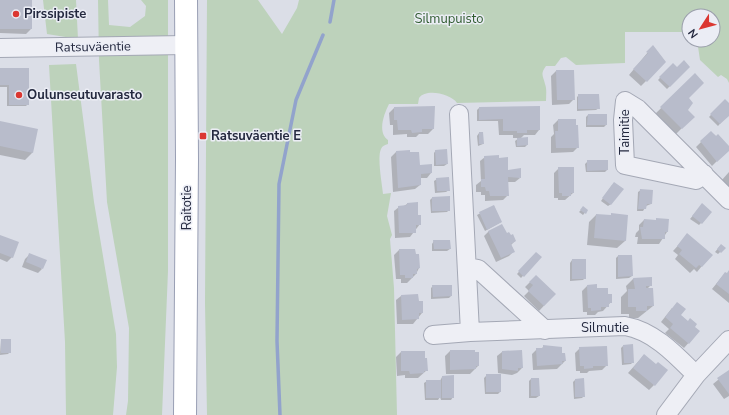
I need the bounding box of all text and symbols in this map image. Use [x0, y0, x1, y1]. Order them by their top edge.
place label: Pirssipiste [24, 5, 86, 23]
north arrow [681, 8, 721, 48]
marker: Pirssipiste [11, 9, 21, 19]
park label: Silmupuisto [414, 10, 484, 28]
text: N [685, 26, 702, 41]
street label: Ratsuväentie [55, 37, 131, 57]
place label: Oulunseutuvarasto [27, 86, 142, 104]
marker: Oulunseutuvarasto [14, 90, 24, 100]
street label: Taimitie [616, 109, 634, 155]
place label: Ratsuväentie E [211, 127, 301, 145]
marker: Ratsuväentie E [198, 131, 208, 141]
street label: Raitotie [178, 186, 196, 230]
street label: Silmutie [581, 319, 629, 337]

